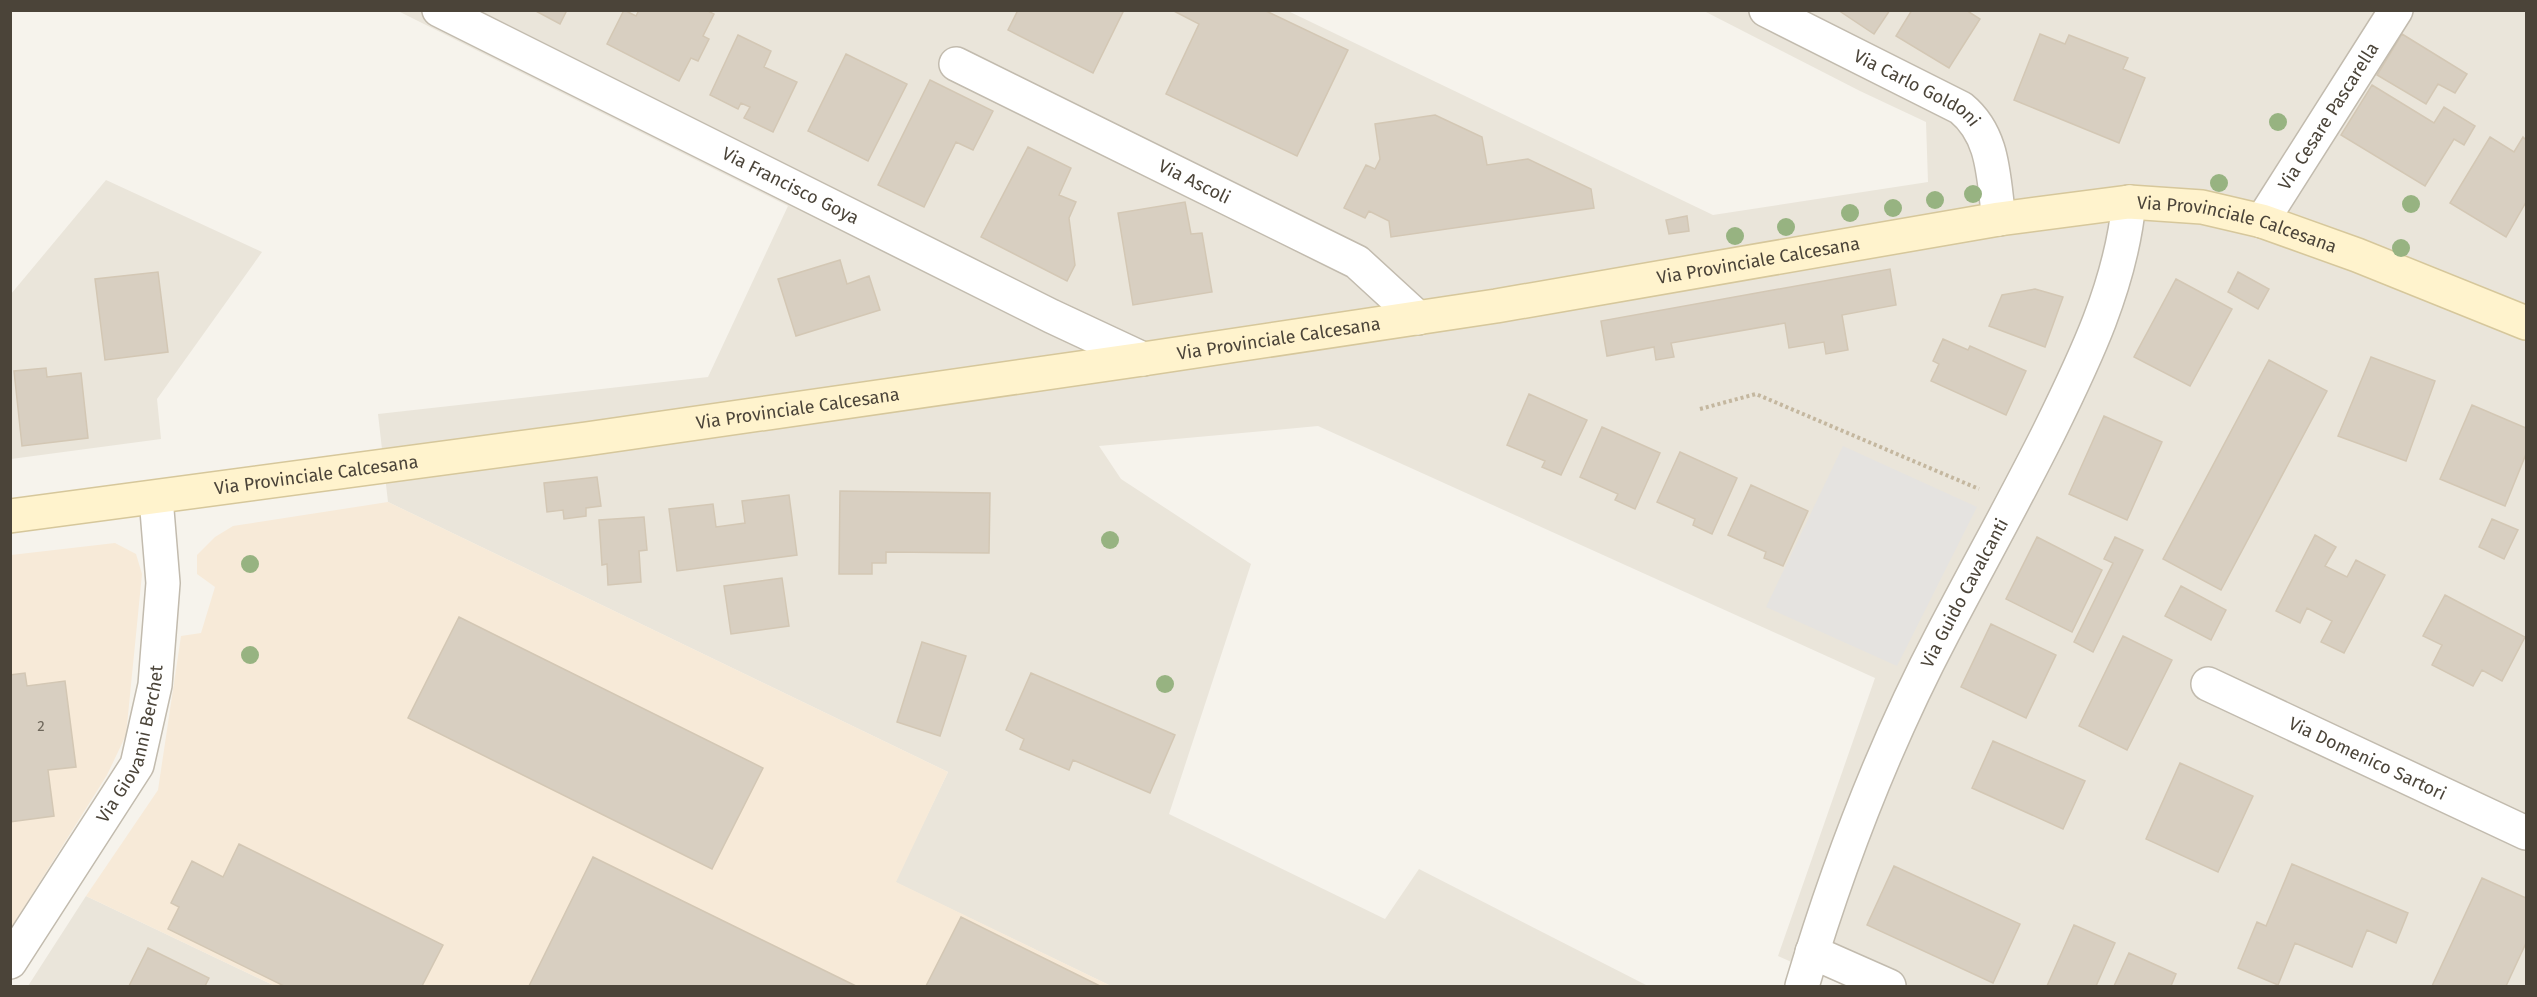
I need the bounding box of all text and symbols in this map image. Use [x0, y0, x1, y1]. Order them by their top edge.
street label: Via Cesare Pascarella [2273, 38, 2383, 194]
street label: Via Carlo Goldoni [1850, 45, 1985, 131]
street label: Via Francisco Goya [718, 142, 863, 229]
street label: Via Ascoli [1155, 155, 1234, 209]
street label: Via Provinciale Calcesana [2136, 192, 2340, 258]
street label: Via Provinciale Calcesana [1655, 232, 1861, 289]
street label: Via Provinciale Calcesana [1175, 313, 1382, 365]
street label: Via Provinciale Calcesana [694, 383, 901, 434]
street label: Via Provinciale Calcesana [213, 451, 420, 500]
street label: Via Guido Cavalcanti [1916, 515, 2013, 671]
street label: Via Giovanni Berchet [92, 664, 168, 827]
street label: Via Domenico Sartori [2285, 712, 2450, 805]
house number: 2 [37, 717, 45, 735]

